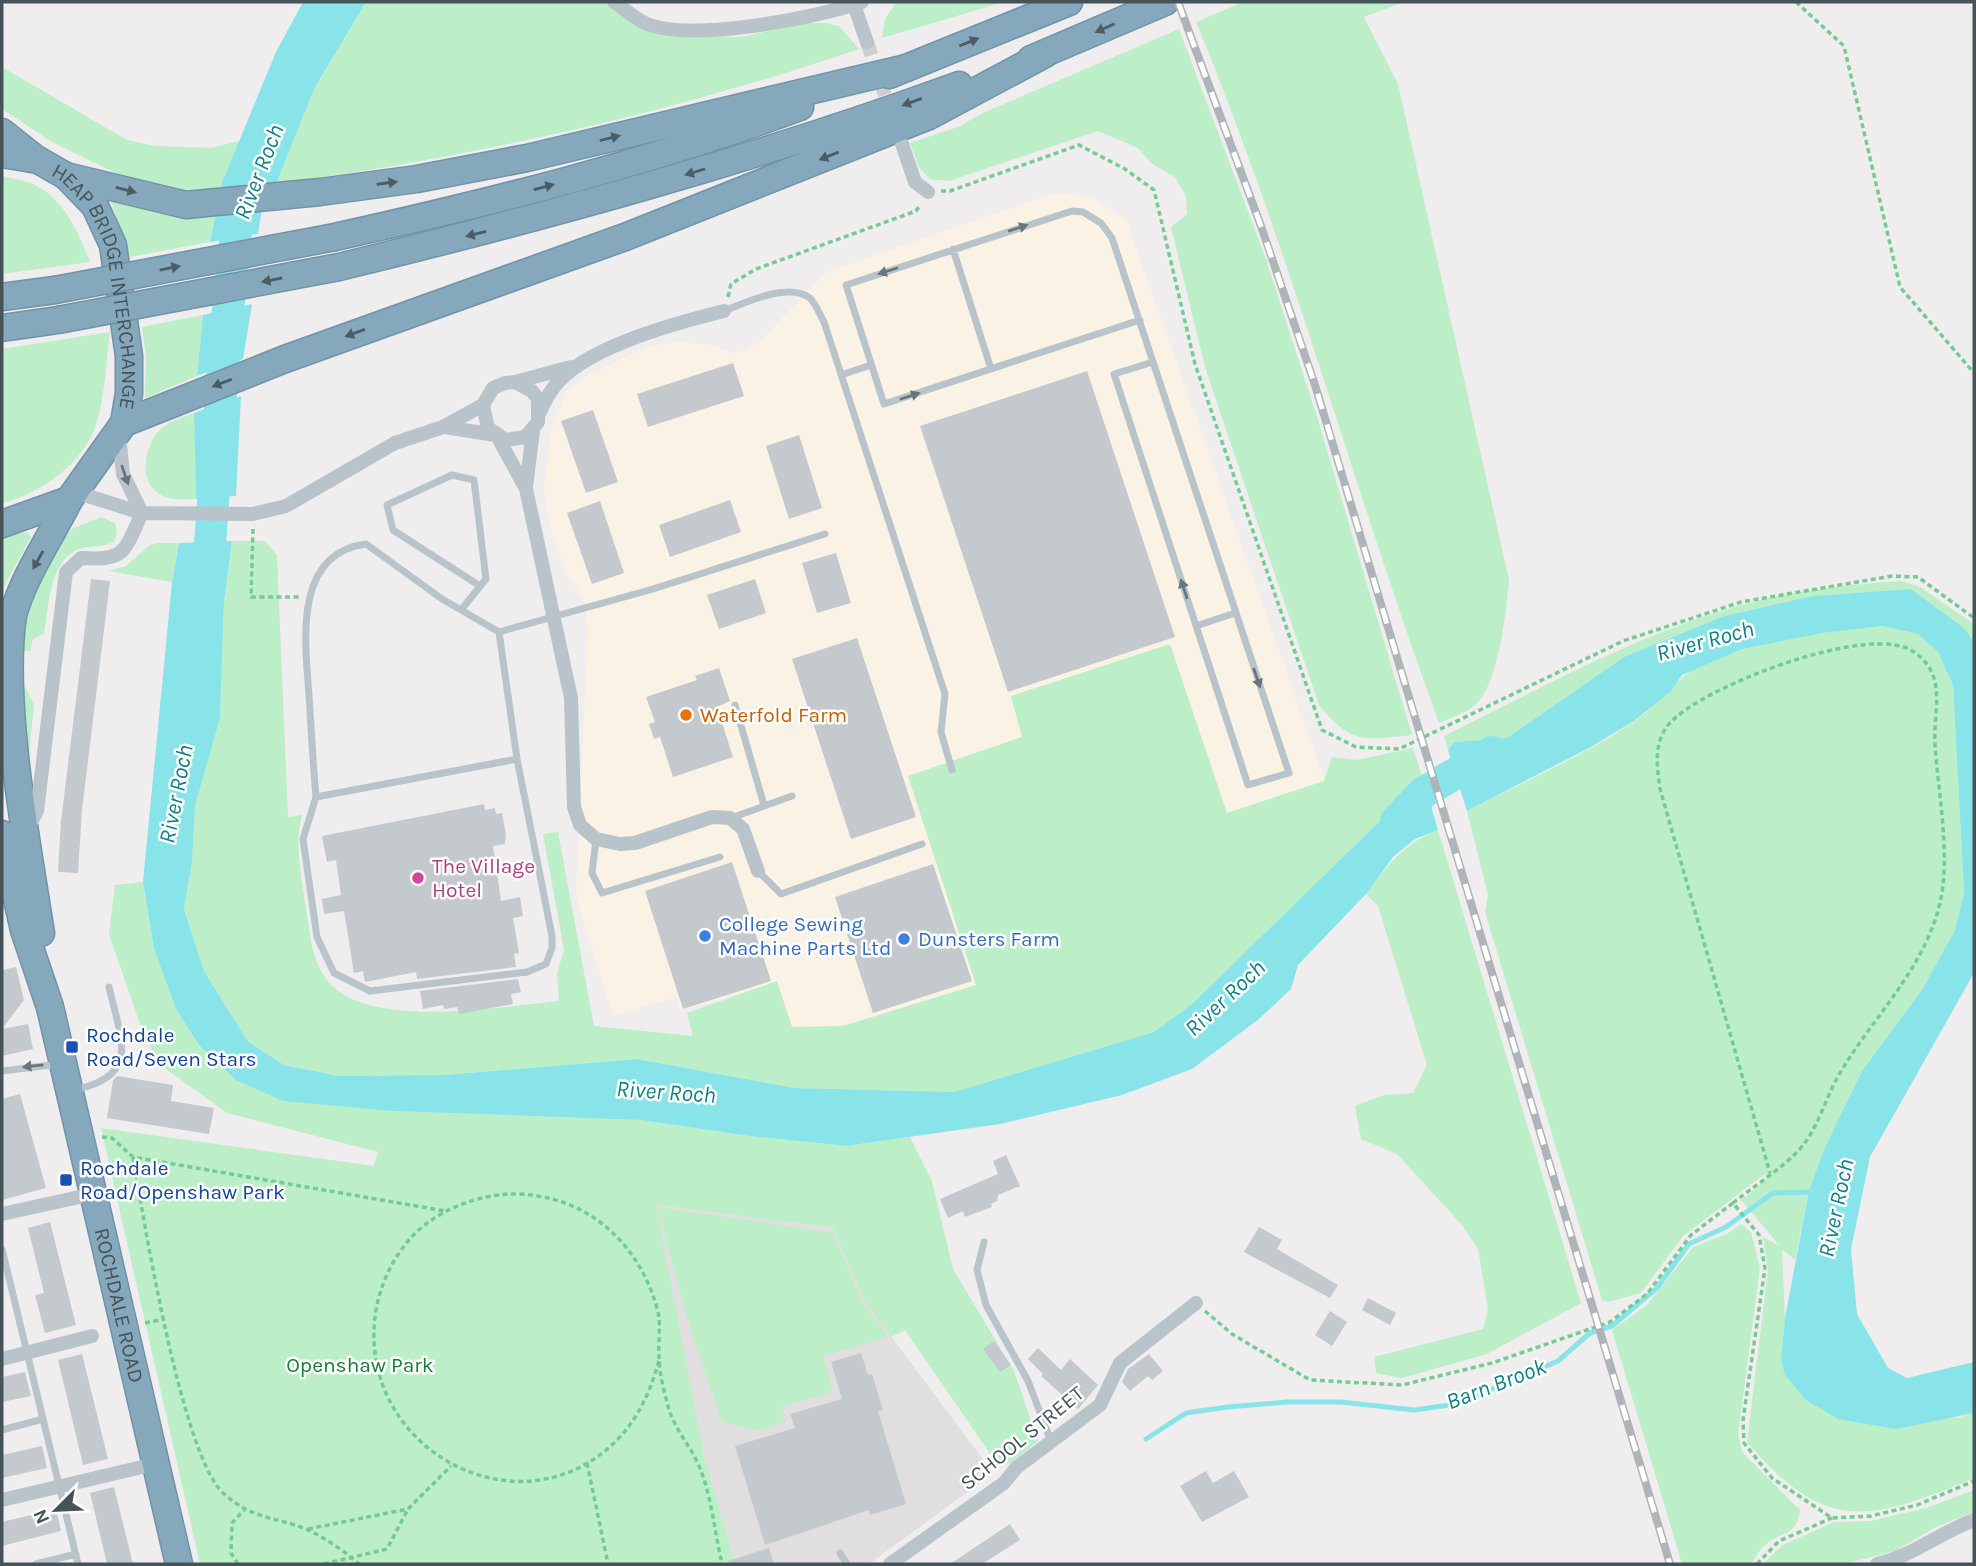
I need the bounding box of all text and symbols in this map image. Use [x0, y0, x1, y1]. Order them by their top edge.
one-way arrow [1095, 22, 1115, 34]
one-way arrow [959, 37, 980, 48]
one-way arrow [901, 97, 922, 108]
water label: River Roch [228, 121, 290, 223]
one-way arrow [599, 132, 621, 143]
one-way arrow [818, 151, 839, 162]
street label: HEAP BRIDGE INTERCHANGE [48, 159, 141, 412]
one-way arrow [685, 168, 706, 178]
one-way arrow [376, 177, 398, 188]
one-way arrow [533, 181, 555, 192]
one-way arrow [115, 185, 137, 196]
one-way arrow [1007, 222, 1028, 233]
one-way arrow [465, 229, 487, 240]
one-way arrow [159, 262, 181, 273]
one-way arrow [877, 266, 898, 276]
one-way arrow [261, 274, 283, 285]
one-way arrow [345, 328, 366, 339]
one-way arrow [211, 378, 232, 389]
one-way arrow [899, 390, 920, 400]
one-way arrow [120, 465, 131, 486]
one-way arrow [32, 551, 44, 570]
one-way arrow [1178, 578, 1189, 599]
water label: River Roch [1653, 615, 1757, 667]
one-way arrow [1252, 667, 1263, 688]
place label: Waterfold Farm [700, 703, 847, 727]
marker: Waterfold Farm [678, 707, 694, 723]
water label: River Roch [153, 742, 199, 846]
place label: The Village Hotel [432, 854, 535, 902]
marker: The Village Hotel [410, 870, 426, 886]
place label: College Sewing Machine Parts Ltd [719, 912, 891, 960]
place label: Dunsters Farm [918, 927, 1060, 951]
marker: College Sewing Machine Parts Ltd [697, 928, 713, 944]
marker: Dunsters Farm [896, 931, 912, 947]
water label: River Roch [1179, 954, 1271, 1042]
place label: Rochdale Road/Seven Stars [86, 1023, 257, 1071]
marker: Rochdale Road/Seven Stars [64, 1039, 80, 1055]
one-way arrow [21, 1061, 43, 1072]
water label: River Roch [615, 1075, 717, 1109]
place label: Rochdale Road/Openshaw Park [80, 1156, 285, 1204]
water label: River Roch [1812, 1156, 1860, 1260]
marker: Rochdale Road/Openshaw Park [58, 1172, 74, 1188]
street label: ROCHDALE ROAD [90, 1226, 149, 1385]
park label: Openshaw Park [286, 1353, 434, 1377]
water label: Barn Brook [1442, 1353, 1550, 1415]
street label: SCHOOL STREET [955, 1381, 1089, 1495]
north arrow [21, 1475, 91, 1545]
text: N [29, 1506, 54, 1527]

